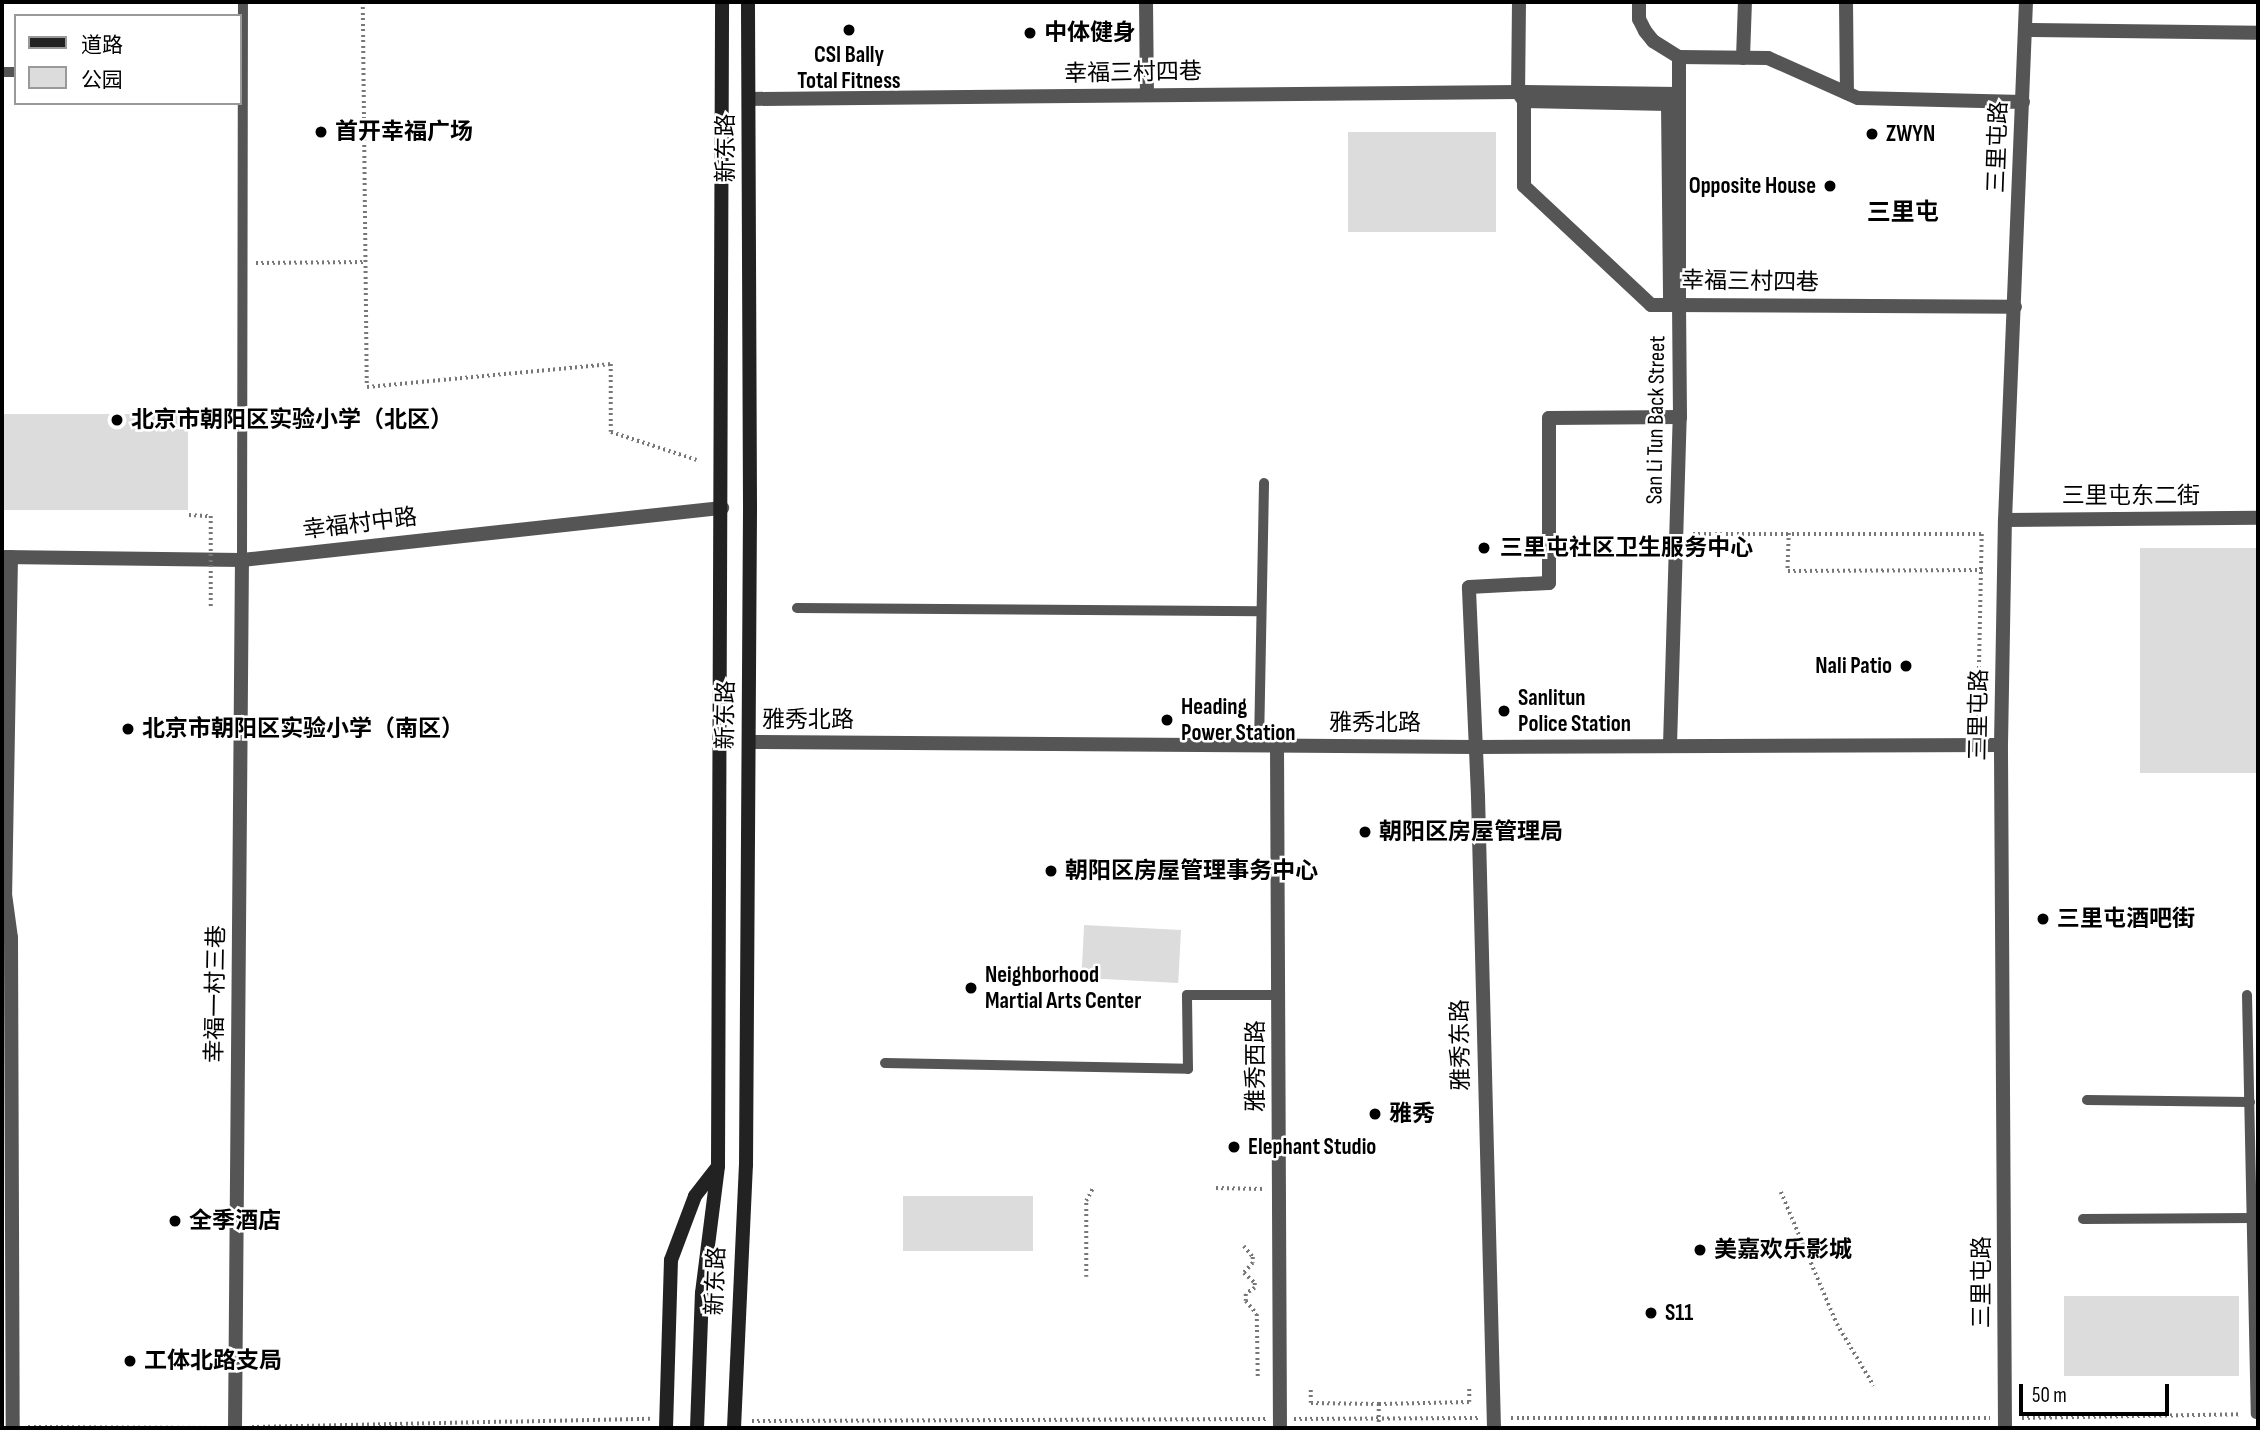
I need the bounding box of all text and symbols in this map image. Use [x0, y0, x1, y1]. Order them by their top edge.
legend [14, 14, 242, 105]
place label: 中体健身 [1044, 19, 1136, 47]
marker: CSI Bally Total Fitness [841, 22, 857, 38]
marker: 中体健身 [1022, 25, 1038, 41]
text: 道路 [81, 33, 123, 58]
place label: CSI Bally Total Fitness [797, 41, 901, 95]
street label: 幸福三村四巷 [1064, 58, 1202, 88]
text: 公园 [81, 68, 123, 93]
street label: 三里屯路 [1983, 101, 2013, 193]
street label: 新东路 [712, 114, 740, 182]
place label: 首开幸福广场 [335, 118, 473, 146]
place label: ZWYN [1886, 120, 1935, 148]
marker: 首开幸福广场 [313, 124, 329, 140]
marker: ZWYN [1864, 126, 1880, 142]
place label: Opposite House [1689, 172, 1816, 200]
marker: Opposite House [1822, 178, 1838, 194]
district label: 三里屯 [1867, 199, 1939, 227]
street label: 幸福三村四巷 [1681, 267, 1819, 297]
street label: San Li Tun Back Street [1641, 335, 1671, 505]
place label: 北京市朝阳区实验小学（北区） [131, 406, 453, 434]
marker: 北京市朝阳区实验小学（北区） [109, 412, 125, 428]
street label: 三里屯东二街 [2062, 482, 2200, 510]
street label: 幸福村中路 [301, 503, 419, 545]
place label: 三里屯社区卫生服务中心 [1500, 534, 1753, 562]
marker: 三里屯社区卫生服务中心 [1474, 538, 1494, 558]
place label: Nali Patio [1815, 652, 1892, 680]
marker: Nali Patio [1898, 658, 1914, 674]
street label: 三里屯路 [1964, 669, 1994, 761]
street label: 新东路 [712, 680, 740, 750]
place label: Sanlitun Police Station [1518, 684, 1631, 738]
place label: Heading Power Station [1181, 693, 1295, 747]
marker: Sanlitun Police Station [1496, 703, 1512, 719]
street label: 雅秀北路 [762, 706, 854, 734]
street label: 雅秀北路 [1329, 709, 1421, 737]
marker: Heading Power Station [1159, 712, 1175, 728]
place label: 北京市朝阳区实验小学（南区） [142, 715, 464, 743]
marker: 北京市朝阳区实验小学（南区） [120, 721, 136, 737]
place label: 朝阳区房屋管理局 [1379, 818, 1563, 846]
marker: 朝阳区房屋管理局 [1357, 824, 1373, 840]
place label: 朝阳区房屋管理事务中心 [1065, 857, 1318, 885]
marker: 朝阳区房屋管理事务中心 [1043, 863, 1059, 879]
place label: 三里屯酒吧街 [2057, 905, 2195, 933]
marker: 三里屯酒吧街 [2035, 911, 2051, 927]
street label: 幸福一村三巷 [201, 925, 231, 1063]
place label: Neighborhood Martial Arts Center [985, 961, 1141, 1015]
marker: Neighborhood Martial Arts Center [963, 980, 979, 996]
street label: 雅秀东路 [1446, 999, 1476, 1091]
street label: 雅秀西路 [1242, 1020, 1270, 1112]
place label: 雅秀 [1389, 1100, 1435, 1128]
marker: 雅秀 [1367, 1106, 1383, 1122]
place label: Elephant Studio [1248, 1133, 1376, 1161]
marker: Elephant Studio [1226, 1139, 1242, 1155]
place label: 全季酒店 [189, 1207, 281, 1235]
marker: 全季酒店 [167, 1213, 183, 1229]
place label: 美嘉欢乐影城 [1714, 1236, 1852, 1264]
street label: 三里屯路 [1968, 1236, 1996, 1328]
marker: 美嘉欢乐影城 [1692, 1242, 1708, 1258]
street label: 新东路 [701, 1246, 731, 1316]
place label: S11 [1665, 1299, 1693, 1327]
marker: S11 [1643, 1305, 1659, 1321]
place label: 工体北路支局 [144, 1347, 282, 1375]
marker: 工体北路支局 [122, 1353, 138, 1369]
scale bar [2022, 1370, 2172, 1414]
text: 50 m [2032, 1383, 2067, 1408]

